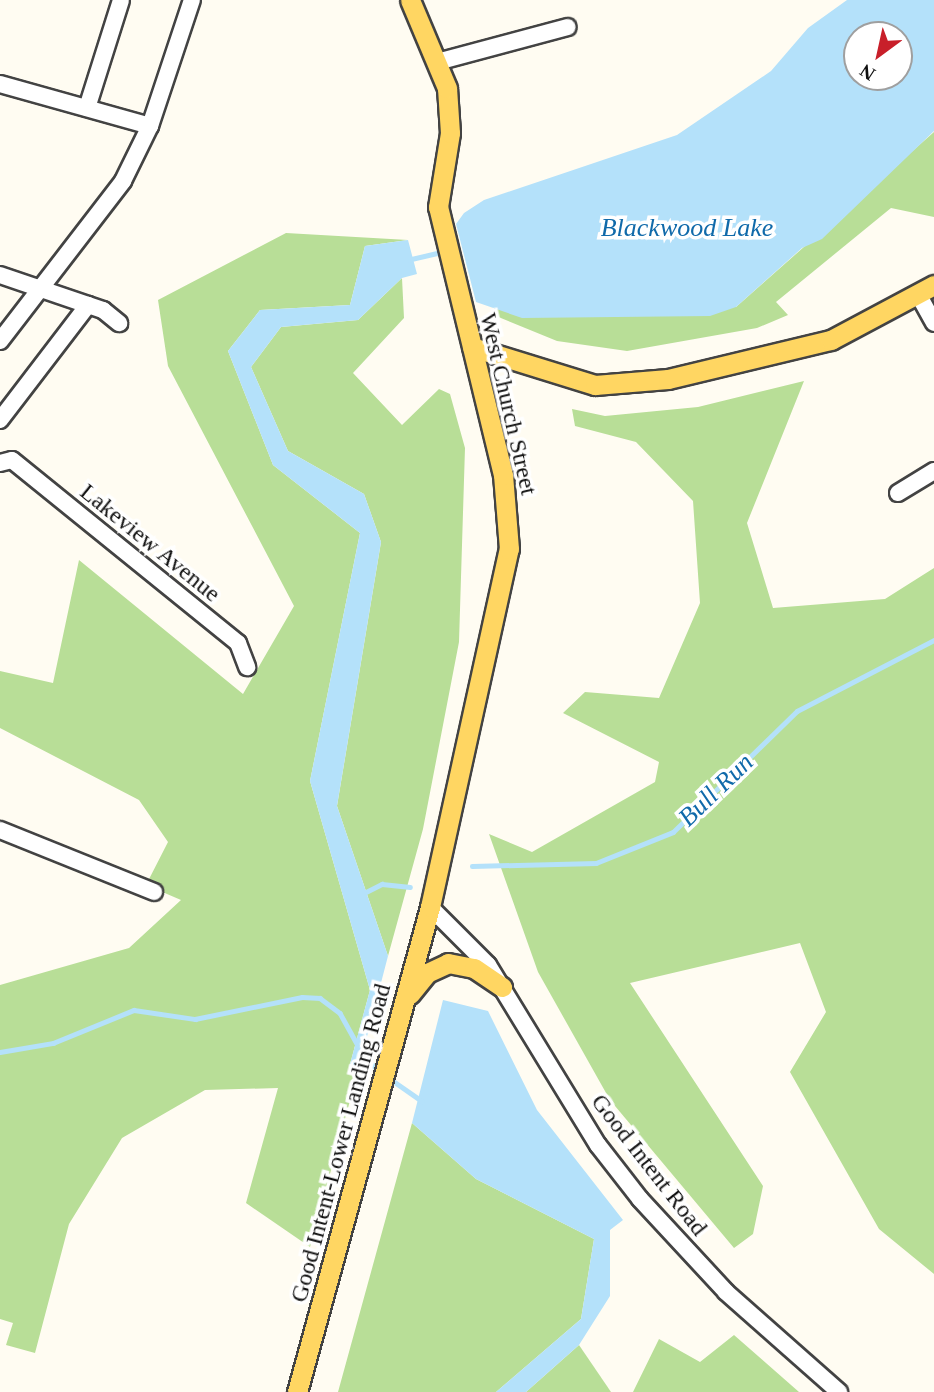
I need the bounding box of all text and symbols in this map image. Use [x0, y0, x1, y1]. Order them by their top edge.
north arrow [843, 21, 913, 91]
text: N [856, 60, 879, 85]
water label: Blackwood Lake [601, 212, 773, 244]
street label: West Church Street [473, 310, 543, 498]
street label: Lakeview Avenue [74, 477, 226, 609]
water label: Bull Run [672, 747, 760, 833]
street label: Good Intent-Lower Landing Road [285, 981, 397, 1305]
street label: Good Intent Road [585, 1088, 713, 1242]

